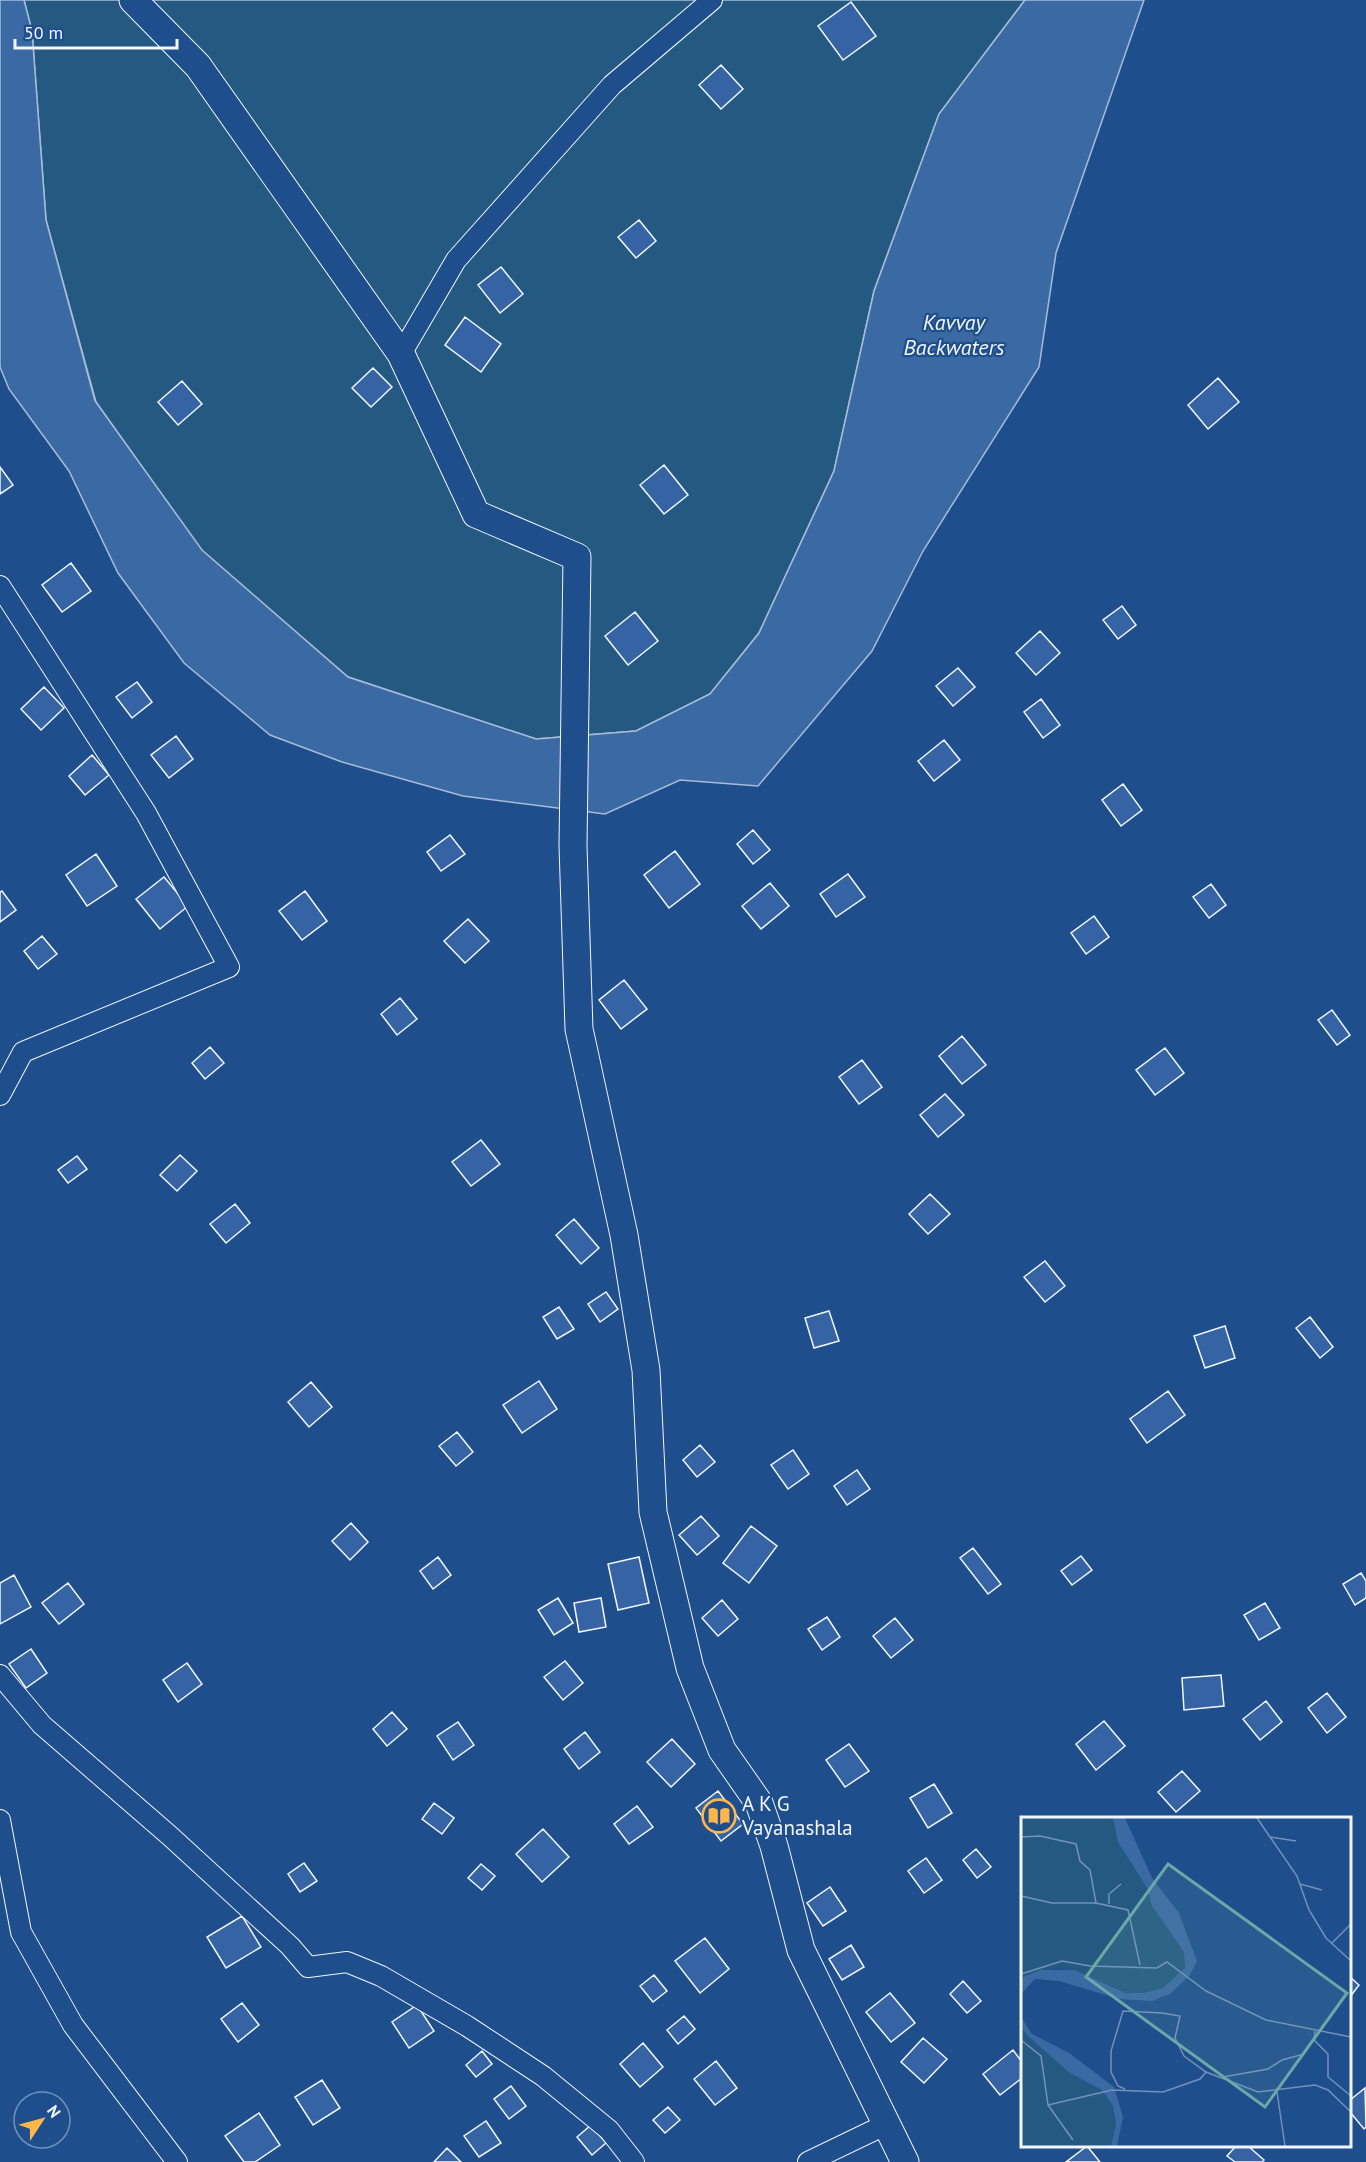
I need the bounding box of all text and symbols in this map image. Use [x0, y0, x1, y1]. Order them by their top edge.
scale bar [15, 12, 177, 50]
text: 50 m [24, 21, 63, 44]
water label: Kavvay Backwaters [904, 308, 1005, 361]
place label: A K G Vayanashala [741, 1790, 853, 1841]
library icon: A K G Vayanashala [701, 1798, 737, 1834]
inset map [1021, 1817, 1351, 2147]
north arrow [12, 2090, 72, 2150]
text: N [43, 2101, 65, 2121]

